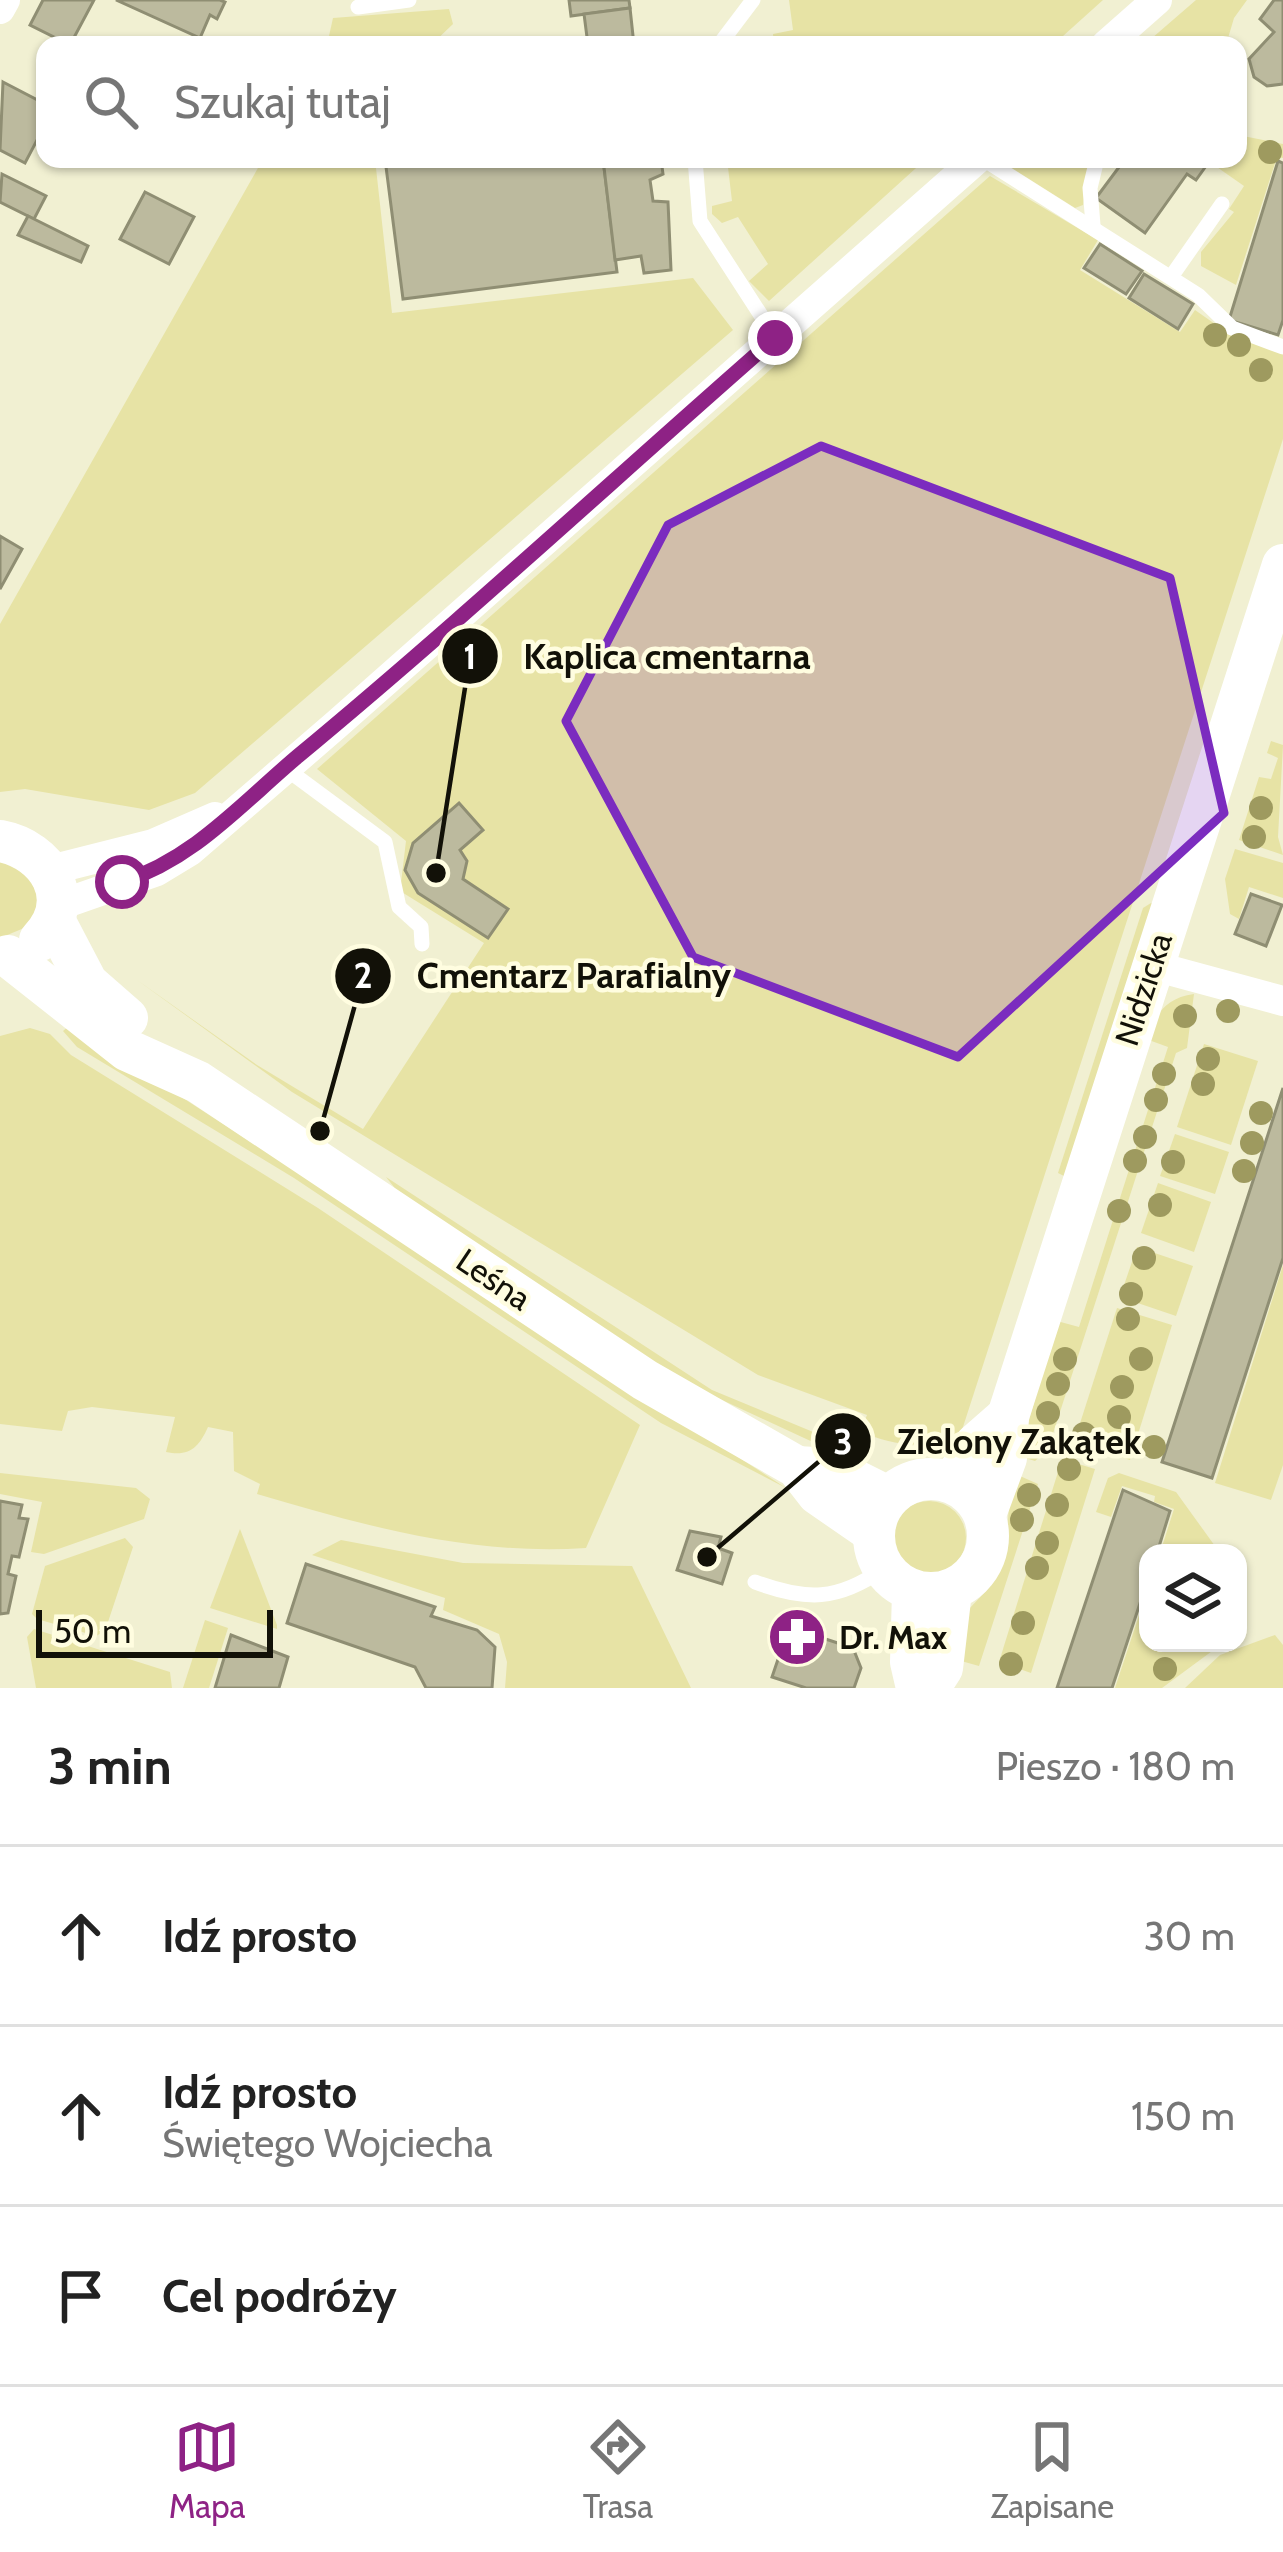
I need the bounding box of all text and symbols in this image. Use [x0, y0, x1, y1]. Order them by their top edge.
search box [36, 36, 1247, 168]
icon: search [78, 69, 144, 135]
text: Szukaj tutaj [174, 75, 391, 129]
route end [748, 311, 802, 365]
callout: Kaplica cmentarna [440, 620, 835, 692]
text: 1 [463, 634, 477, 678]
text: Kaplica cmentarna [523, 634, 811, 678]
route start [95, 855, 149, 909]
street label: Nidzicka [1106, 927, 1180, 1050]
callout: Cmentarz Parafialny [333, 940, 755, 1012]
text: 2 [353, 953, 373, 997]
text: Cmentarz Parafialny [417, 953, 732, 997]
street label: Leśna [449, 1240, 539, 1318]
callout: Zielony Zakątek [813, 1405, 1165, 1477]
text: 3 [833, 1419, 853, 1463]
text: Zielony Zakątek [897, 1419, 1142, 1463]
map controls [1139, 1544, 1247, 1652]
button: layers [1139, 1544, 1247, 1652]
scale bar [36, 1604, 273, 1657]
pharmacy icon: Dr. Max [766, 1606, 828, 1668]
text: 50 m [54, 1611, 131, 1651]
place label: Dr. Max [839, 1617, 947, 1657]
text: 3 min [48, 1735, 172, 1797]
text: Pieszo · 180 m [996, 1742, 1235, 1790]
icon: ahead [48, 1903, 114, 1969]
text: Idź prosto [162, 1909, 357, 1963]
text: 30 m [1144, 1912, 1235, 1960]
text: Idź prosto [162, 2065, 357, 2119]
icon: ahead [48, 2083, 114, 2149]
text: 150 m [1131, 2092, 1235, 2140]
text: Świętego Wojciecha [162, 2119, 493, 2167]
icon: arrive [48, 2263, 114, 2329]
text: Cel podróży [162, 2269, 397, 2323]
tab: Mapa [169, 2414, 245, 2526]
tab: Trasa [583, 2414, 653, 2526]
tab: Zapisane [990, 2414, 1114, 2526]

